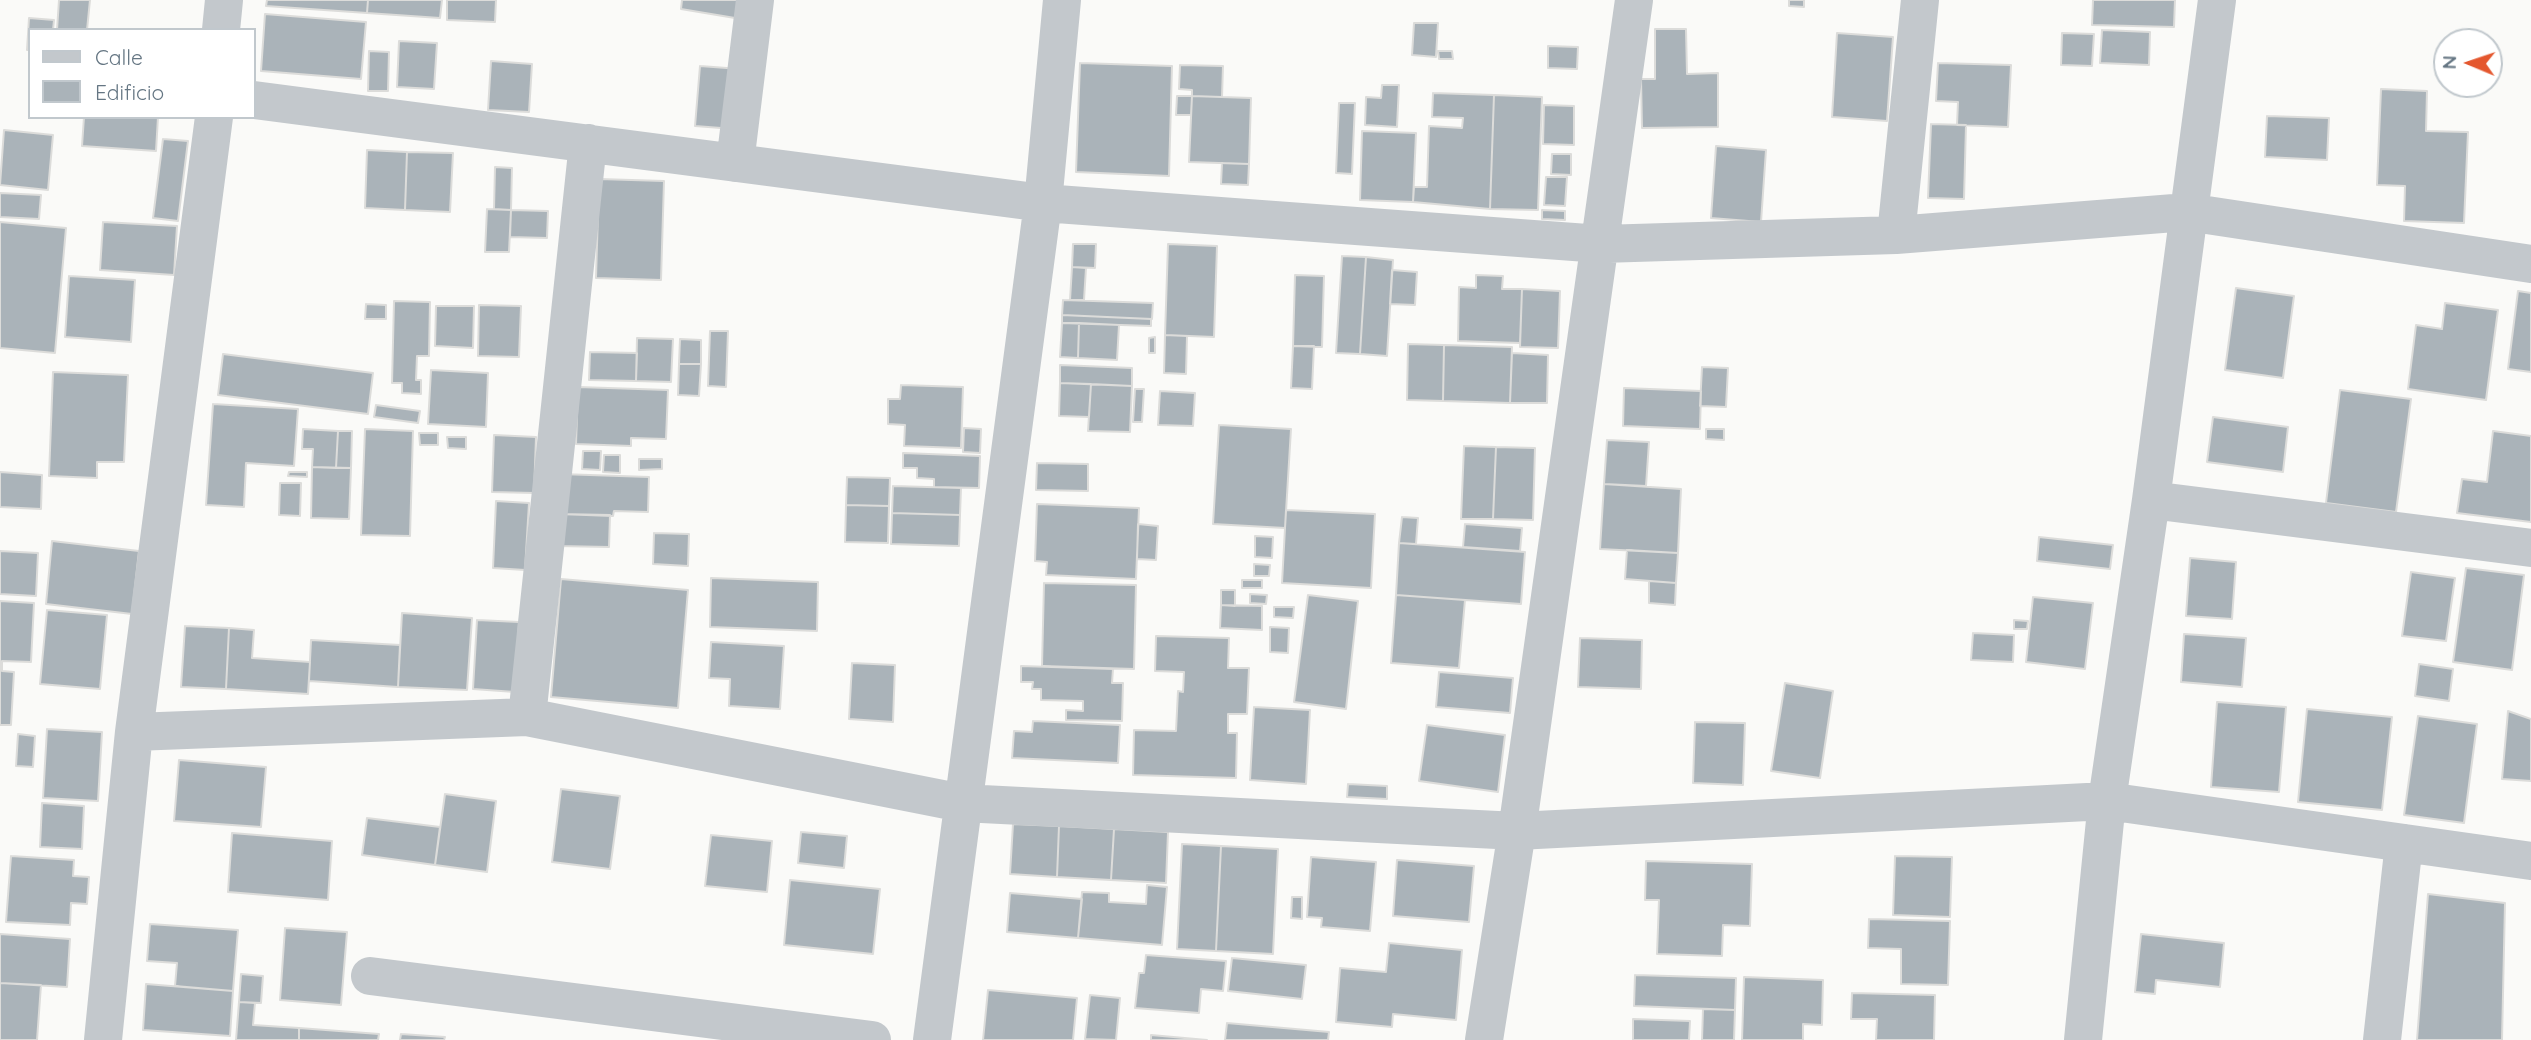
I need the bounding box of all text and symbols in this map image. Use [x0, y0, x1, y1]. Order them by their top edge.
legend [28, 28, 256, 119]
north arrow [2433, 28, 2503, 98]
text: Calle [95, 44, 143, 70]
text: N [2437, 55, 2461, 70]
text: Edificio [95, 79, 164, 105]

